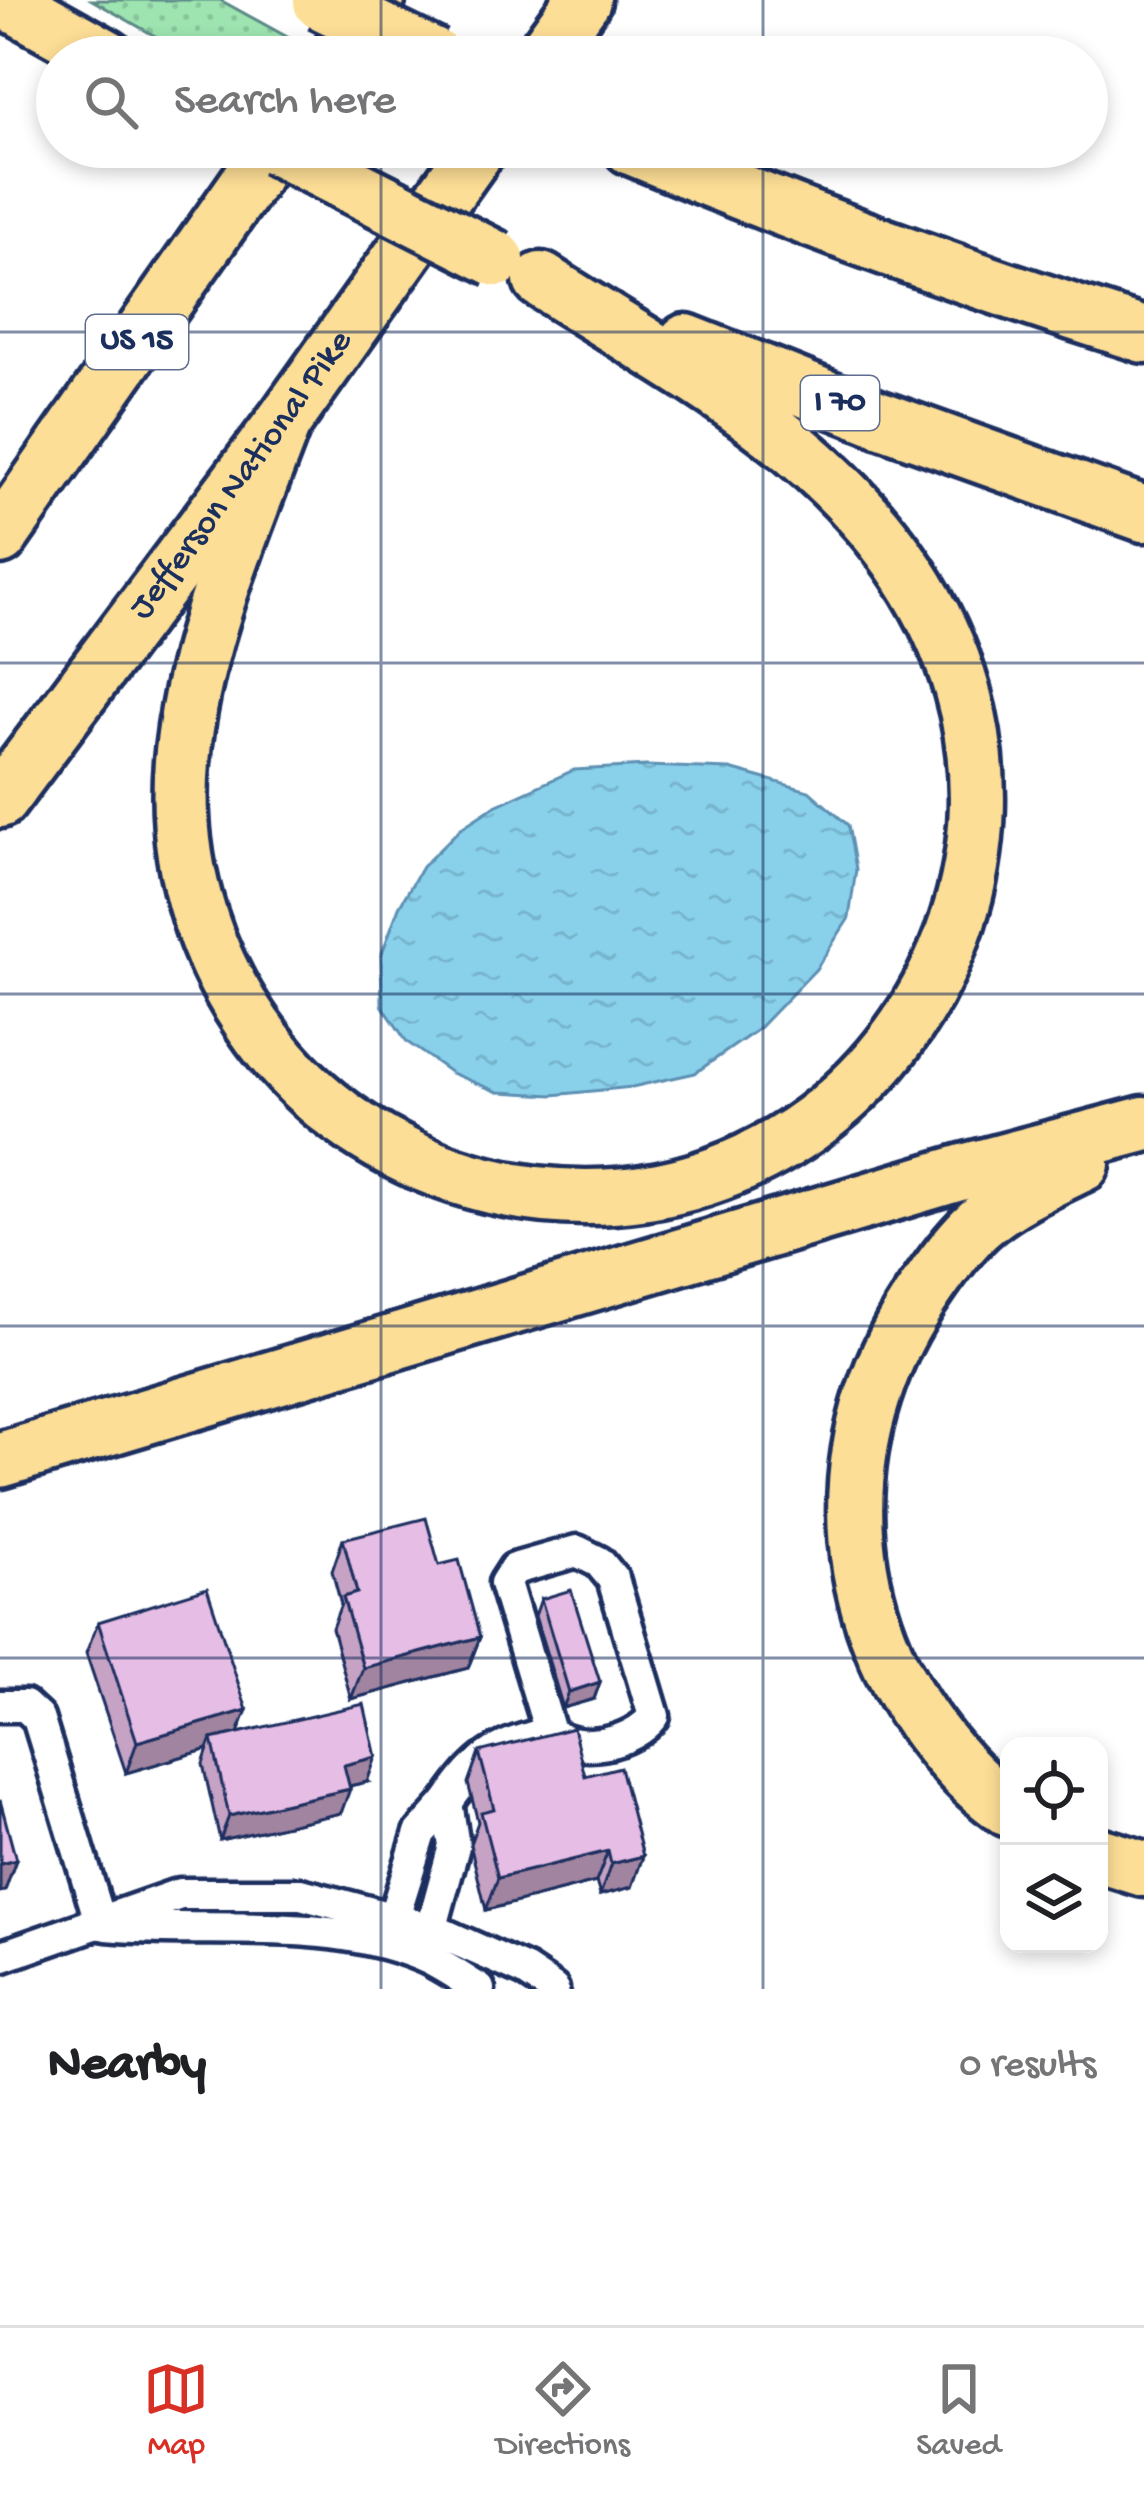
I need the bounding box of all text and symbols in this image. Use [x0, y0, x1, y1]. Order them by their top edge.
search box [36, 36, 1108, 168]
icon: search [78, 69, 144, 135]
text: Search here [174, 76, 396, 129]
road number: US 15 [86, 315, 188, 369]
street label: Jefferson National Pike [121, 322, 363, 629]
road number: I 70 [801, 376, 879, 430]
map controls [1000, 1737, 1108, 1953]
button: locate [1000, 1737, 1108, 1845]
button: layers [1000, 1845, 1108, 1953]
text: Nearby [48, 2037, 206, 2097]
text: 0 results [959, 2044, 1096, 2090]
tab: Map [143, 2356, 209, 2466]
tab: Directions [496, 2356, 630, 2466]
tab: Saved [916, 2356, 1001, 2466]

